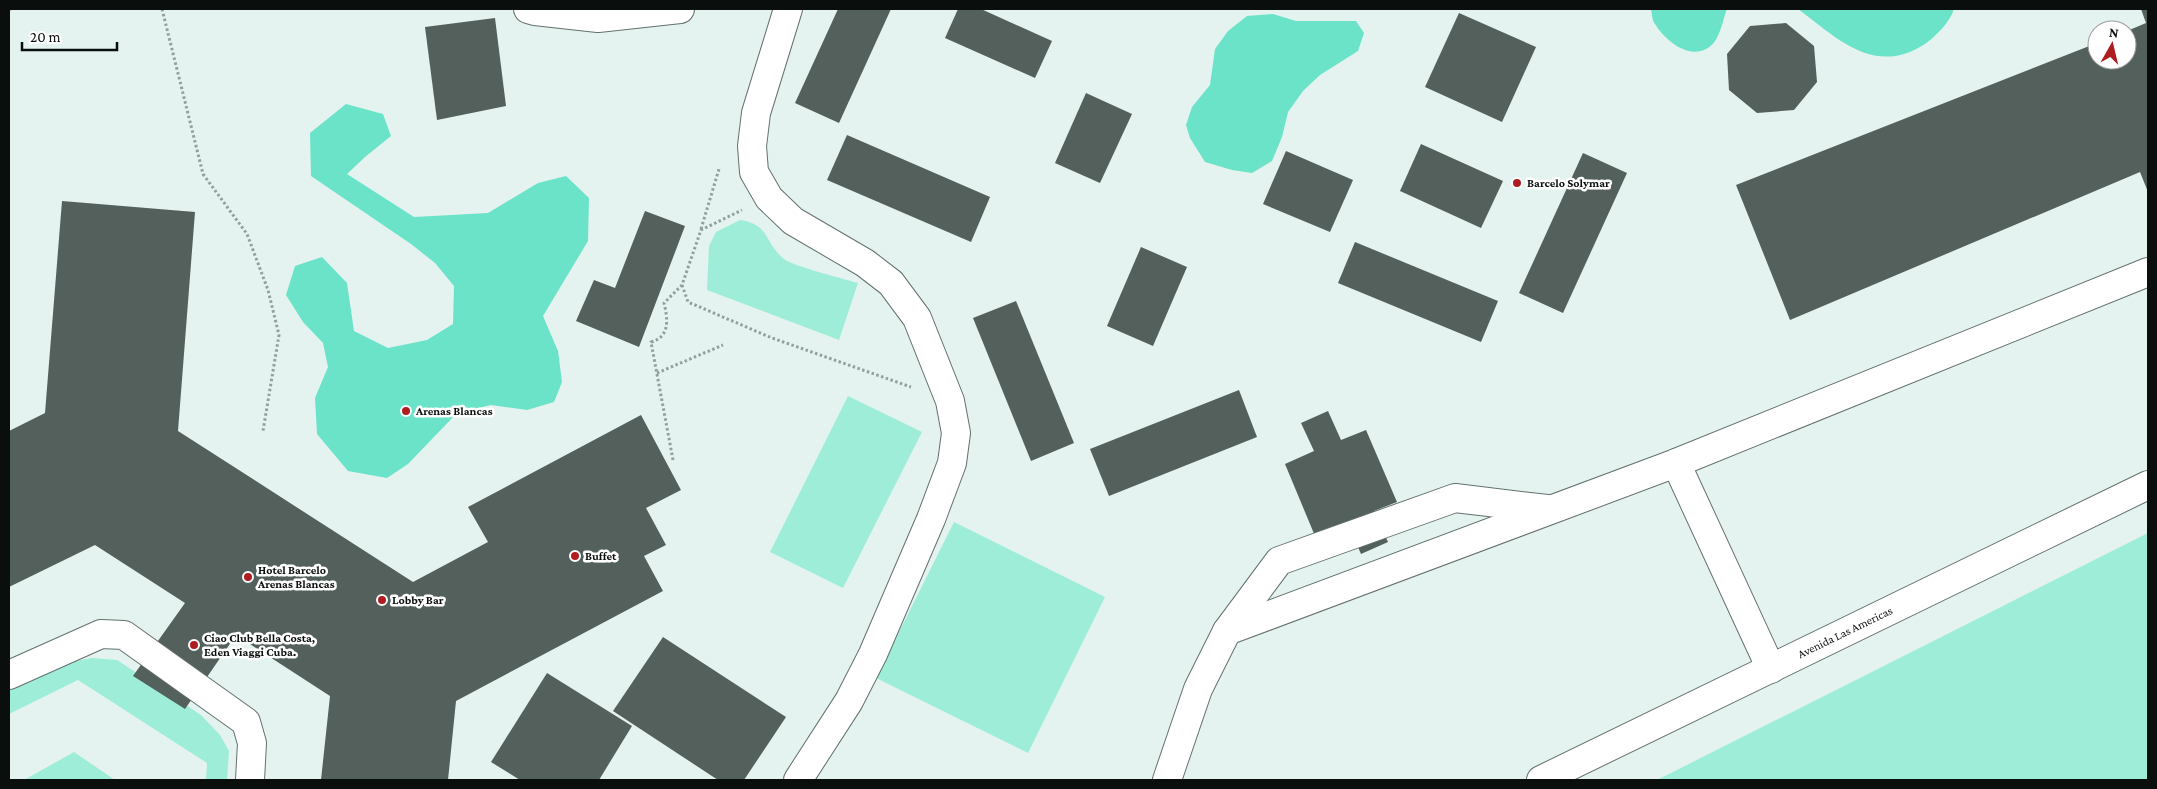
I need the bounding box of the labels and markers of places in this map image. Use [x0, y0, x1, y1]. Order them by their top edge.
place label: Barcelo Solymar [1527, 176, 1610, 190]
marker: Barcelo Solymar [1511, 177, 1523, 189]
place label: Arenas Blancas [415, 404, 493, 418]
marker: Arenas Blancas [400, 405, 412, 417]
place label: Buffet [585, 549, 617, 563]
marker: Buffet [569, 550, 581, 562]
place label: Hotel Barcelo Arenas Blancas [257, 563, 335, 591]
marker: Hotel Barcelo Arenas Blancas [242, 571, 254, 583]
place label: Lobby Bar [392, 593, 444, 607]
marker: Lobby Bar [376, 594, 388, 606]
place label: Ciao Club Bella Costa, Eden Viaggi Cuba. [204, 631, 315, 659]
marker: Ciao Club Bella Costa, Eden Viaggi Cuba. [188, 639, 200, 651]

